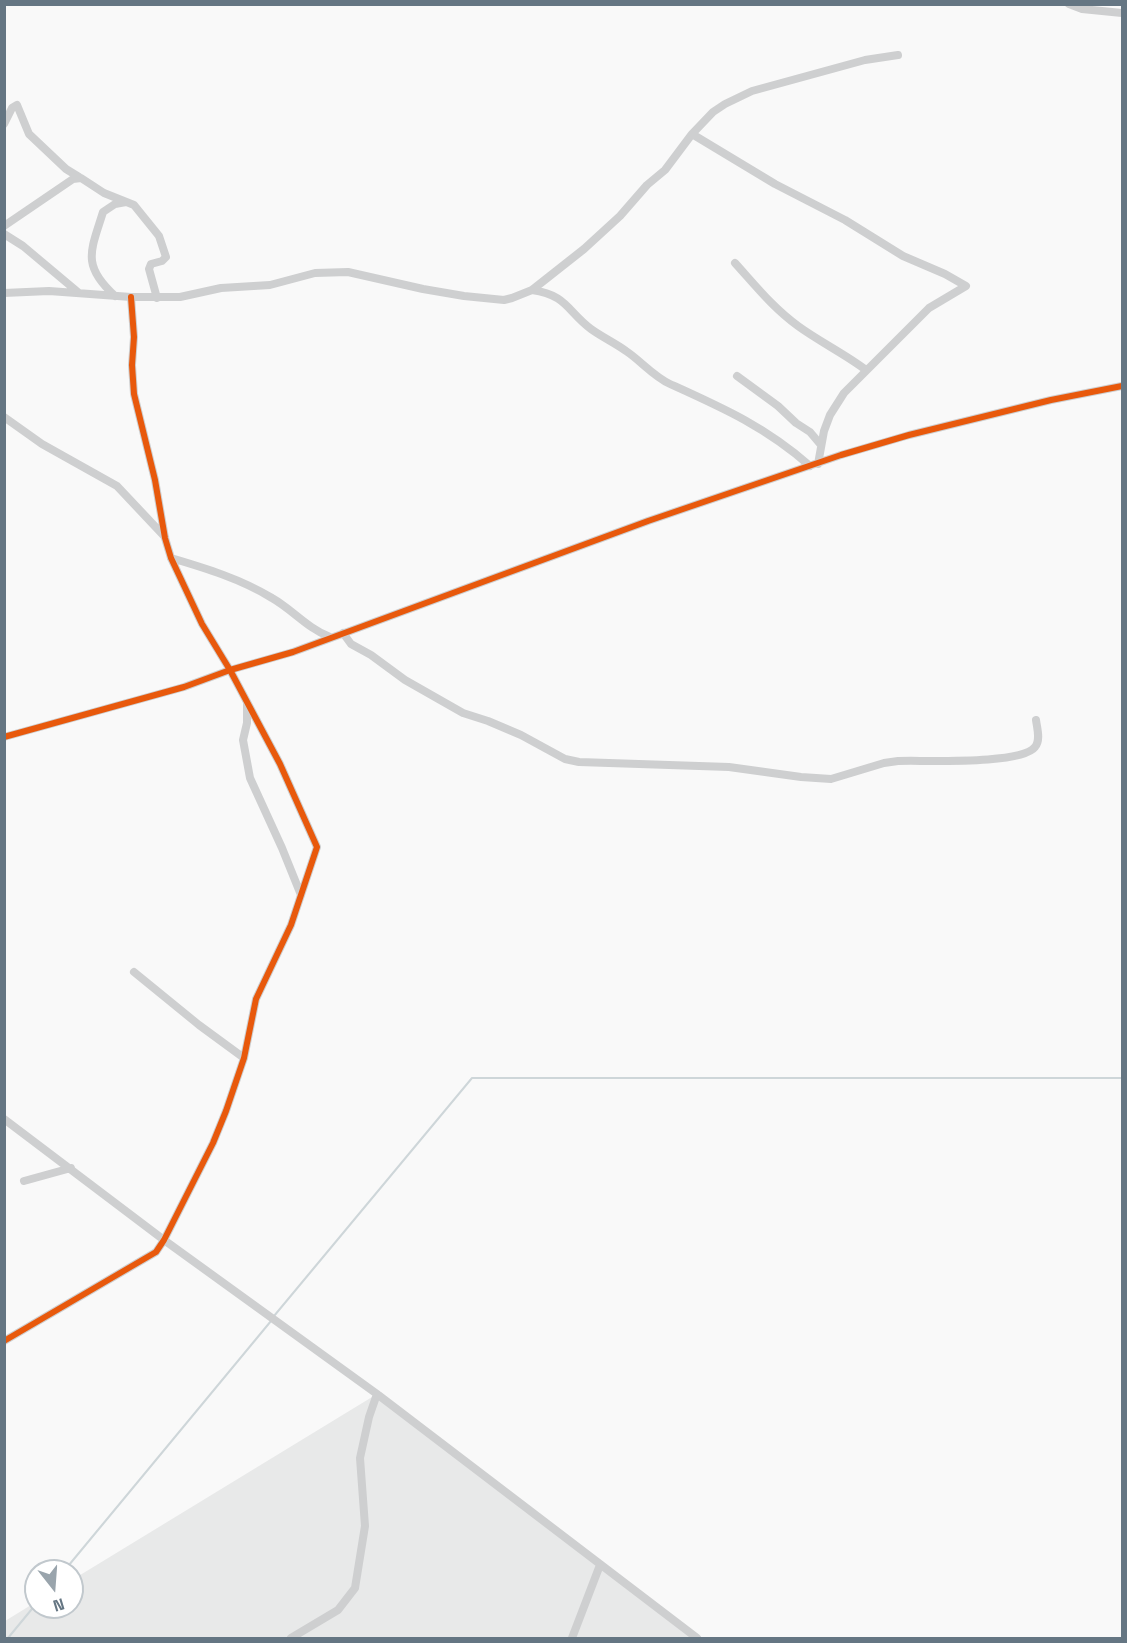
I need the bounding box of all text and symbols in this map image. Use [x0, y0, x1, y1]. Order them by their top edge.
north arrow [24, 1559, 84, 1619]
text: N [51, 1593, 67, 1616]

